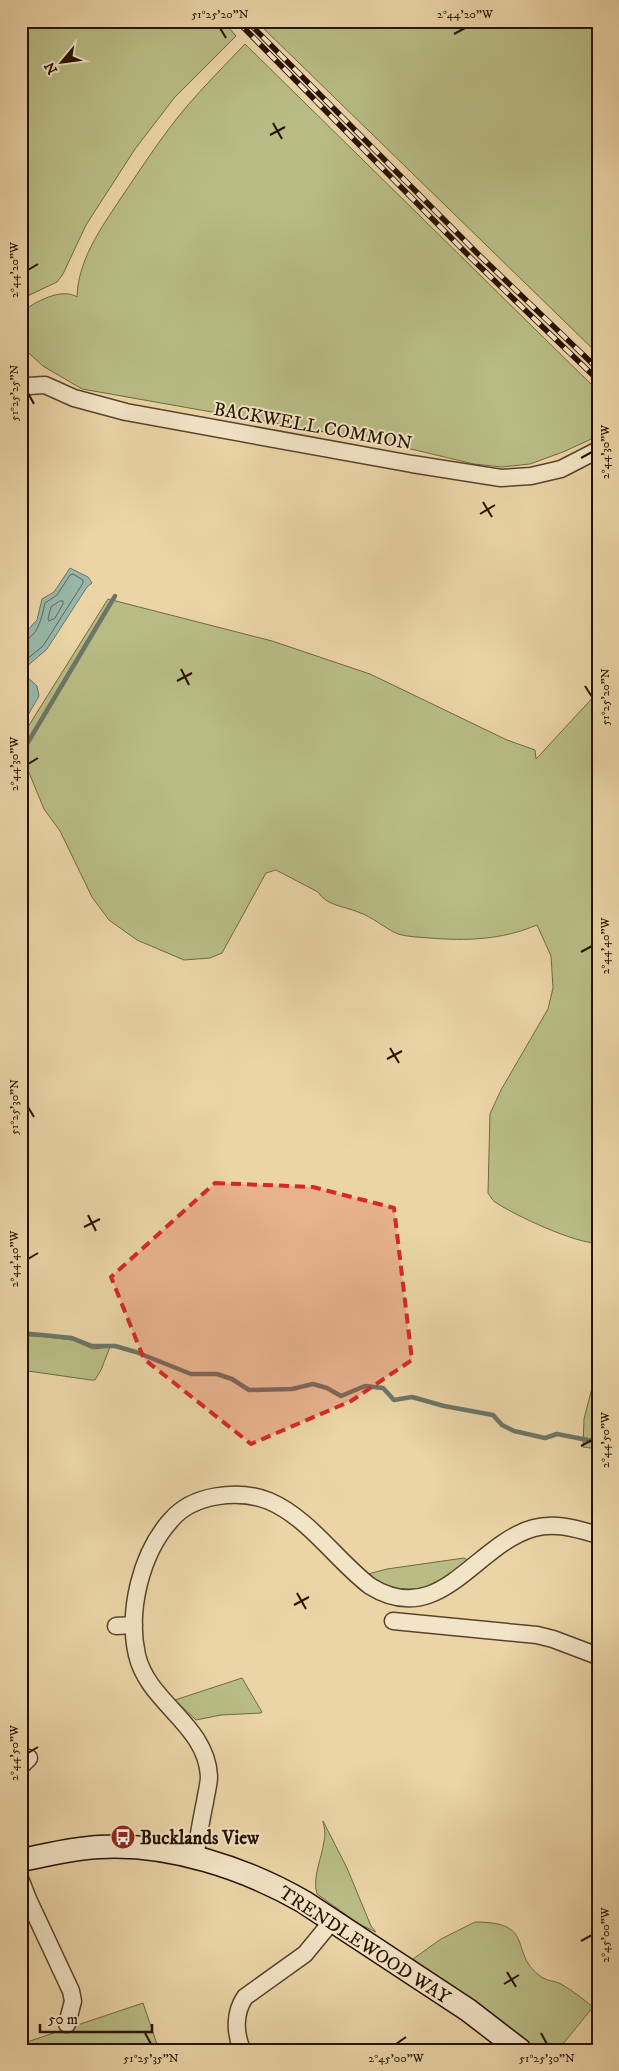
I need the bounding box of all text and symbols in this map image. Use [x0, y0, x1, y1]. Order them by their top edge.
text: 51°25'20"N [191, 7, 249, 22]
text: 2°44'20"W [437, 7, 494, 22]
north arrow [38, 38, 88, 88]
text: N [41, 58, 62, 77]
text: 2°44'20"W [7, 241, 22, 298]
text: 51°25'25"N [7, 365, 22, 421]
street label: BACKWELL COMMON [212, 398, 414, 455]
text: 2°44'30"W [598, 424, 613, 479]
text: 51°25'20"N [598, 668, 613, 726]
text: 2°44'30"W [7, 736, 22, 791]
text: 2°44'40"W [598, 917, 613, 974]
text: 51°25'30"N [7, 1079, 22, 1135]
text: 2°44'40"W [7, 1230, 22, 1287]
text: 2°44'50"W [598, 1411, 613, 1468]
text: 2°44'50"W [7, 1724, 22, 1781]
bus stop icon: Bucklands View [110, 1824, 136, 1850]
place label: Bucklands View [140, 1827, 260, 1850]
street label: TRENDLEWOOD WAY [274, 1881, 455, 2010]
text: 2°45'00"W [598, 1906, 613, 1963]
scale bar [40, 2001, 152, 2033]
text: 50 m [48, 2010, 78, 2029]
text: 51°25'35"N [123, 2051, 179, 2066]
text: 2°45'00"W [368, 2051, 425, 2066]
text: 51°25'30"N [519, 2051, 575, 2066]

